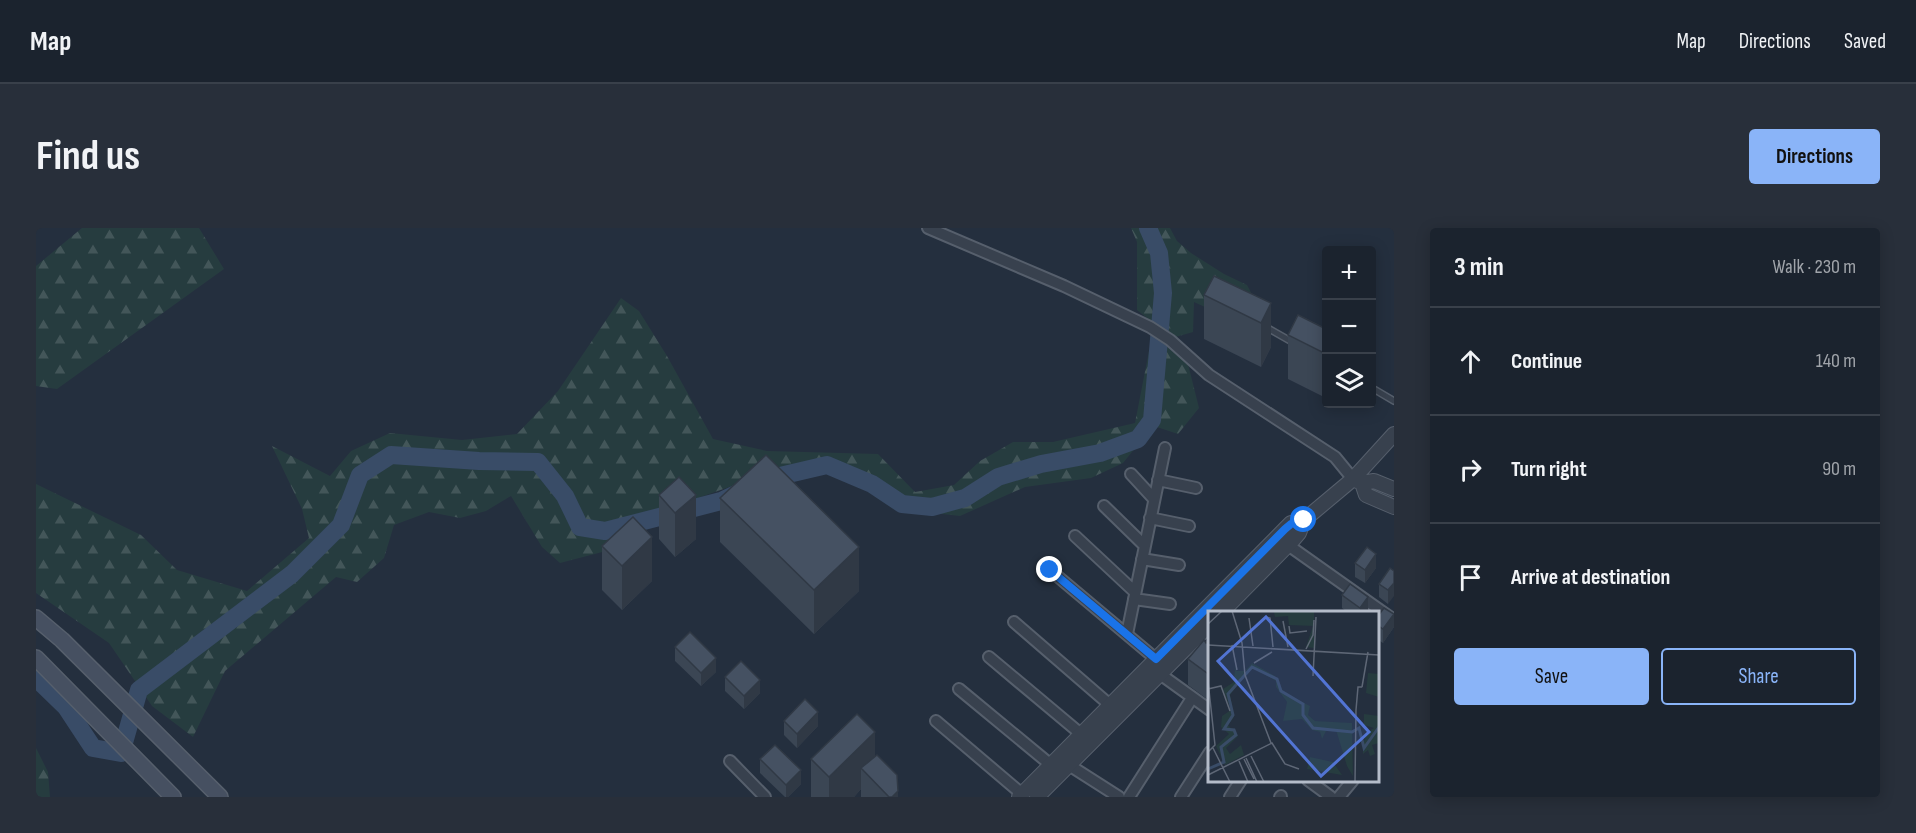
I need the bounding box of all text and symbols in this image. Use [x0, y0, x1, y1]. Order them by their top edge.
text: Map [30, 25, 71, 58]
text: Map [1676, 29, 1706, 54]
text: Directions [1739, 29, 1811, 54]
text: Saved [1844, 29, 1886, 54]
button: Directions [1749, 129, 1880, 184]
text: Find us [36, 131, 140, 182]
map controls [1322, 246, 1376, 408]
button: + [1322, 246, 1376, 300]
text: 3 min [1454, 252, 1504, 283]
text: Walk · 230 m [1773, 255, 1856, 279]
button: − [1322, 300, 1376, 354]
icon: ahead [1454, 345, 1487, 378]
text: Continue [1511, 348, 1582, 375]
text: 140 m [1816, 349, 1856, 373]
button: layers [1322, 354, 1376, 408]
icon: right [1454, 453, 1487, 486]
text: Turn right [1511, 456, 1587, 483]
text: 90 m [1822, 457, 1856, 481]
route start [1290, 506, 1316, 532]
route end [1036, 556, 1062, 582]
icon: arrive [1454, 561, 1487, 594]
text: Arrive at destination [1511, 564, 1670, 591]
inset map [1208, 611, 1379, 782]
button: Save [1454, 648, 1649, 705]
button: Share [1661, 648, 1856, 705]

